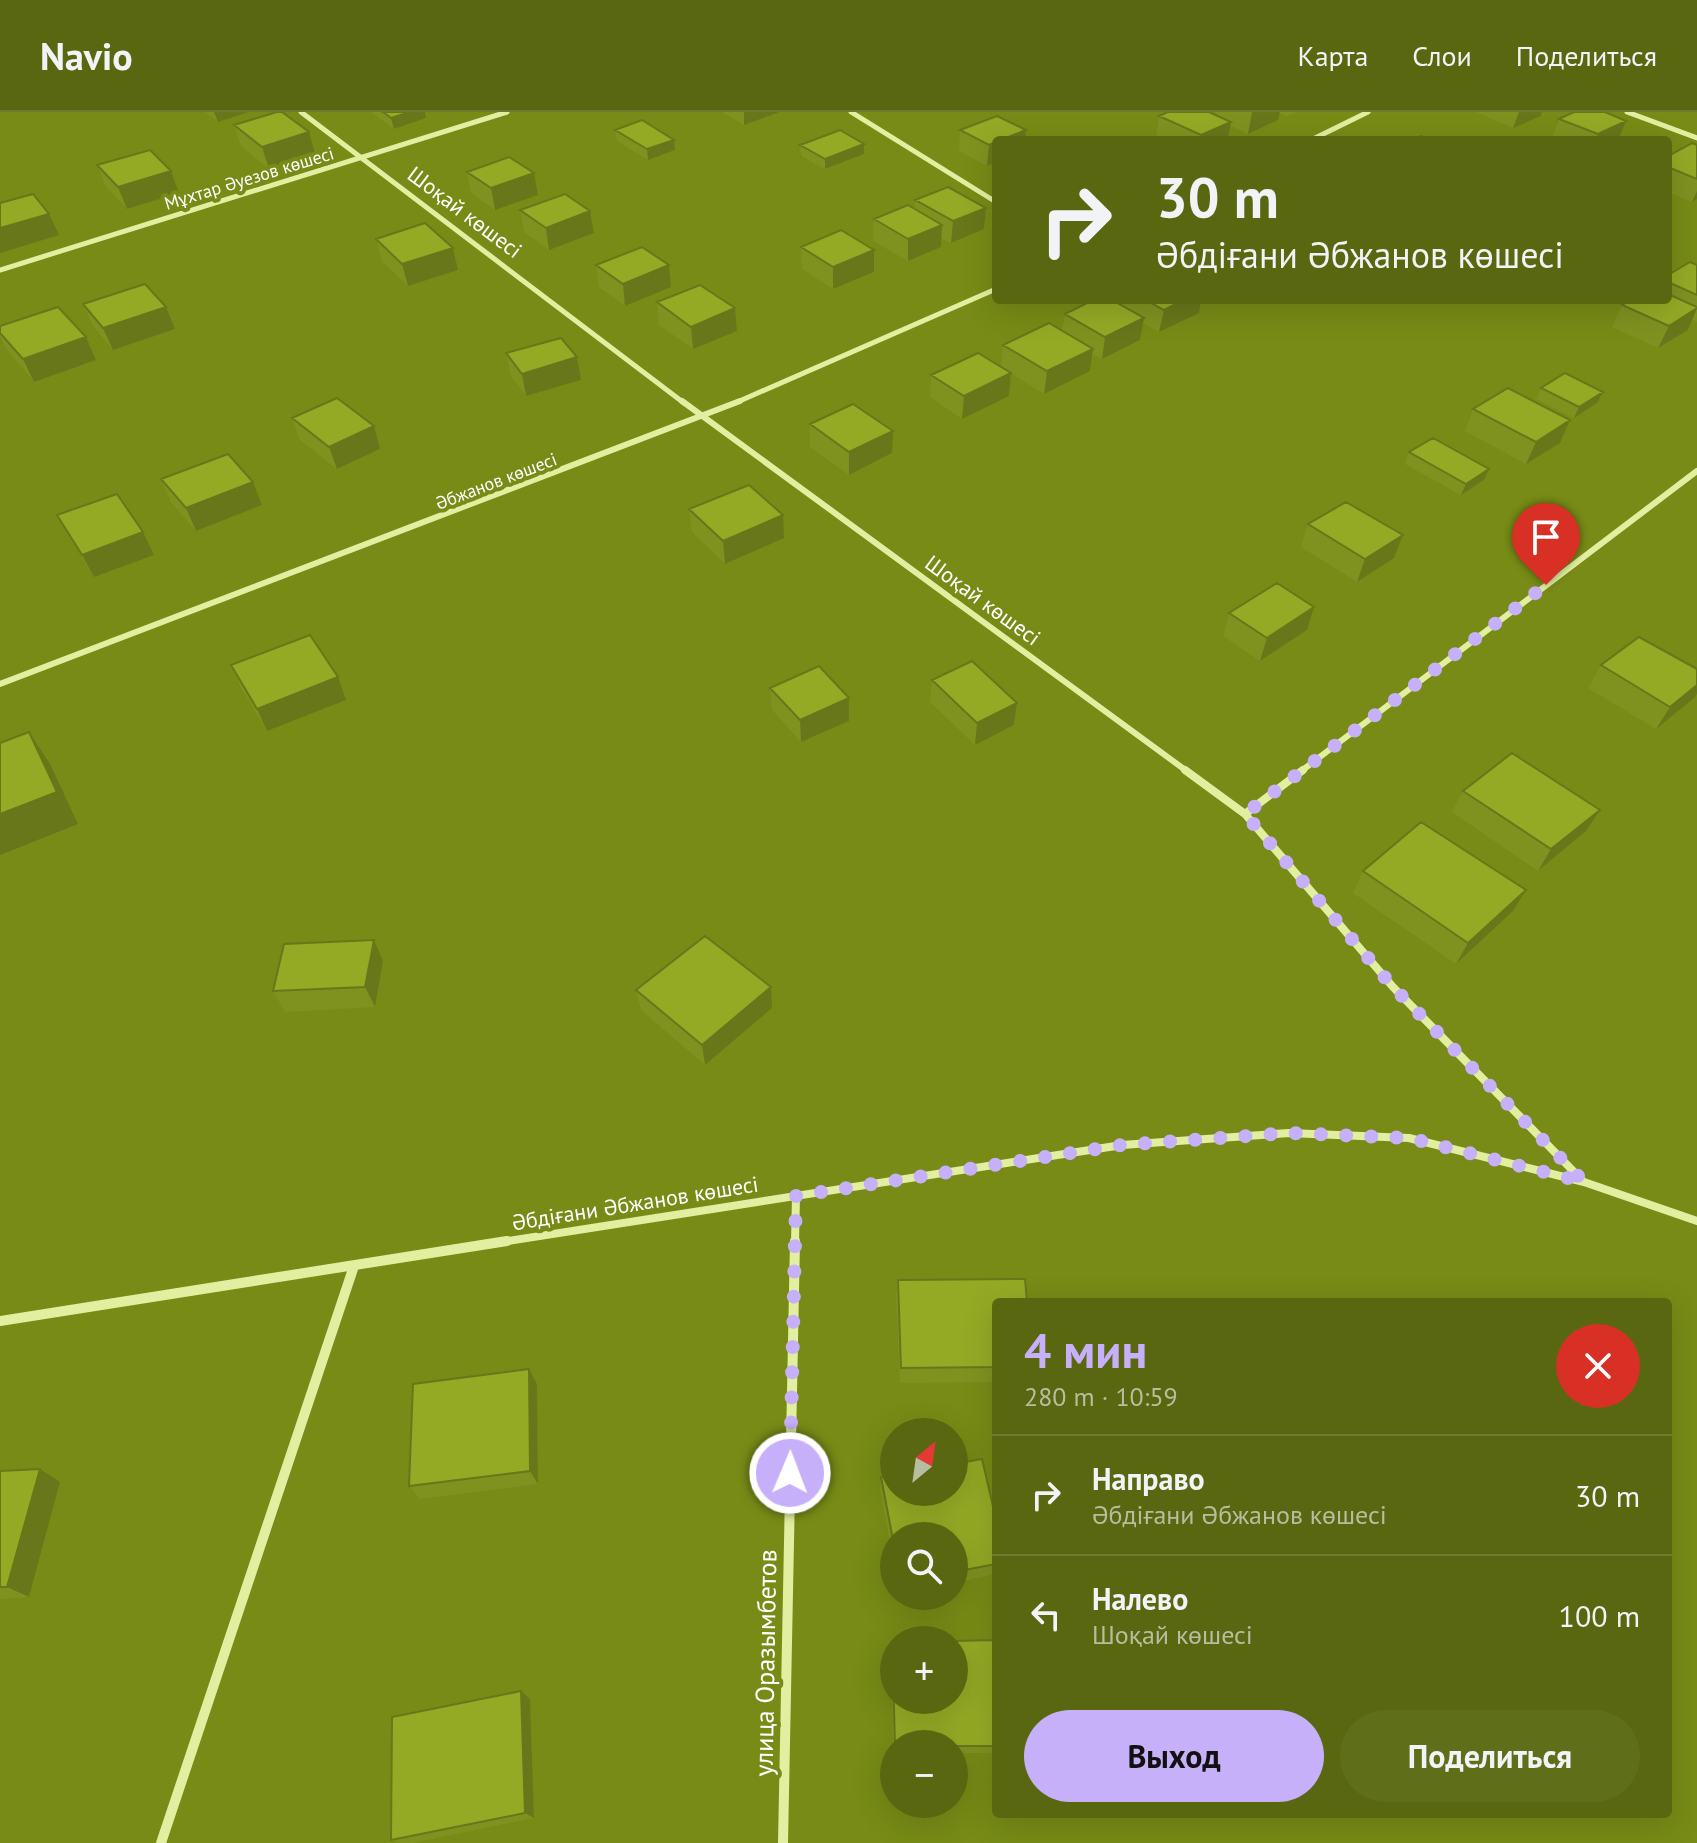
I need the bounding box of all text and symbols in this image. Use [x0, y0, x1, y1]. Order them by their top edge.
text: Navio [40, 31, 133, 80]
text: Карта [1298, 37, 1368, 74]
text: Слои [1412, 37, 1472, 74]
text: Поделиться [1516, 37, 1657, 74]
street label: Мұхтар Әуезов көшесі [161, 141, 337, 215]
street label: Шоқай көшесі [402, 160, 528, 264]
text: 30 m [1156, 161, 1279, 233]
icon: right [1024, 168, 1128, 272]
text: Әбдіғани Әбжанов көшесі [1156, 231, 1564, 278]
street label: Әбжанов көшесі [432, 447, 560, 515]
pin [1512, 503, 1580, 585]
icon: arrive [1524, 515, 1568, 559]
street label: Шоқай көшесі [920, 549, 1046, 651]
street label: Әбдіғани Әбжанов көшесі [510, 1170, 760, 1236]
text: 4 мин [1024, 1319, 1147, 1381]
button: close [1556, 1324, 1640, 1408]
text: 280 m · 10:59 [1024, 1380, 1178, 1413]
north arrow [880, 1418, 968, 1506]
map controls [880, 1418, 968, 1818]
position arrow [748, 1431, 832, 1515]
text: Направо [1092, 1459, 1205, 1498]
icon: right [1024, 1473, 1068, 1517]
text: 30 m [1575, 1476, 1640, 1515]
text: Әбдіғани Әбжанов көшесі [1092, 1498, 1387, 1531]
button: search [880, 1522, 968, 1610]
street label: улица Оразымбетов [747, 1549, 783, 1777]
text: Налево [1092, 1579, 1188, 1618]
icon: left [1024, 1593, 1068, 1637]
text: 100 m [1559, 1596, 1640, 1635]
text: Шоқай көшесі [1092, 1618, 1253, 1651]
button: + [880, 1626, 968, 1714]
button: Выход [1024, 1710, 1324, 1802]
button: Поделиться [1340, 1710, 1640, 1802]
button: − [880, 1730, 968, 1818]

